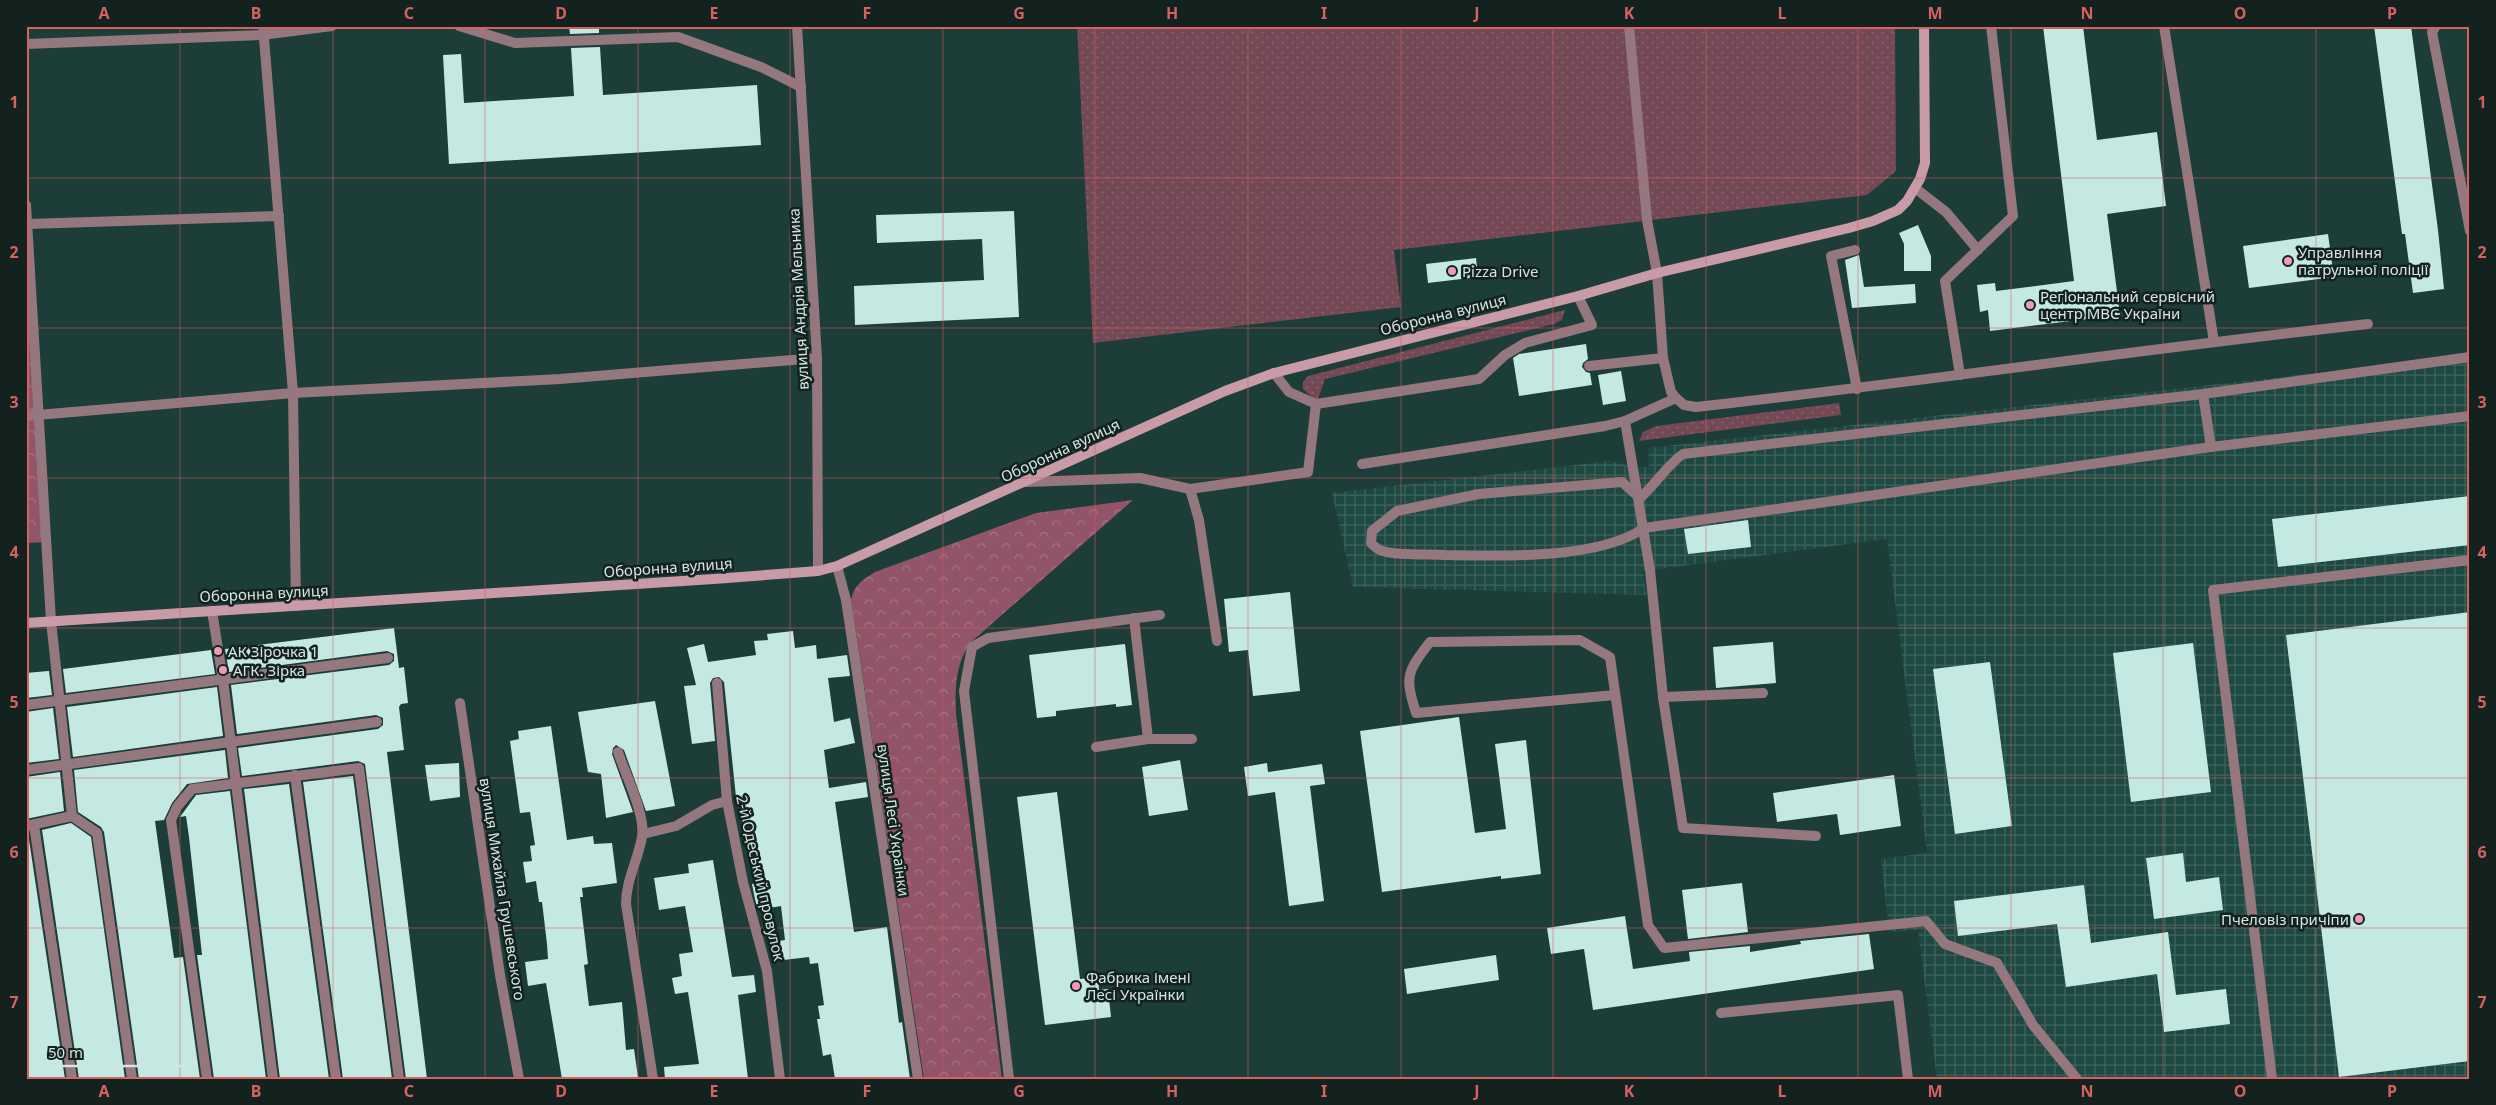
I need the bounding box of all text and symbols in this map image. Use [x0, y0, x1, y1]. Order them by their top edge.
text: A [98, 2, 110, 24]
text: B [251, 2, 261, 24]
text: C [404, 2, 414, 24]
text: D [555, 2, 567, 24]
text: E [710, 2, 719, 24]
text: F [863, 2, 871, 24]
text: G [1013, 2, 1025, 24]
text: H [1166, 2, 1178, 24]
text: I [1321, 2, 1327, 24]
text: J [1472, 2, 1480, 24]
text: K [1624, 2, 1635, 24]
text: L [1778, 2, 1787, 24]
text: M [1927, 2, 1943, 24]
text: N [2080, 2, 2094, 24]
text: O [2234, 2, 2246, 24]
text: P [2387, 2, 2397, 24]
text: 1 [9, 91, 19, 113]
text: 1 [2477, 91, 2487, 113]
street label: вулиця Андрія Мельника [783, 208, 813, 390]
text: 2 [9, 241, 19, 263]
text: 2 [2477, 241, 2487, 263]
place label: Управління патрульної поліції [2298, 242, 2428, 279]
marker: Управління патрульної поліції [2282, 255, 2294, 267]
place label: Pizza Drive [1462, 261, 1538, 281]
marker: Pizza Drive [1446, 265, 1458, 277]
place label: Регіональний сервісний центр МВС України [2040, 286, 2215, 323]
street label: Оборонна вулиця [1378, 289, 1508, 339]
marker: Регіональний сервісний центр МВС України [2024, 299, 2036, 311]
text: 3 [9, 391, 19, 413]
text: 3 [2477, 391, 2487, 413]
street label: Оборонна вулиця [997, 414, 1123, 486]
text: 4 [9, 541, 19, 563]
text: 4 [2477, 541, 2487, 563]
street label: Оборонна вулиця [603, 553, 733, 581]
street label: Оборонна вулиця [199, 580, 329, 606]
place label: АК Зірочка 1 [228, 641, 319, 661]
marker: АК Зірочка 1 [212, 645, 224, 657]
place label: АГК. Зірка [233, 660, 305, 680]
marker: АГК. Зірка [217, 664, 229, 676]
text: 5 [9, 691, 19, 713]
text: 5 [2477, 691, 2487, 713]
street label: вулиця Лесі Українки [873, 742, 915, 898]
street label: вулиця Михайла Грушевського [476, 776, 531, 1002]
street label: 2-й Одеський провулок [732, 793, 790, 963]
text: 6 [9, 841, 19, 863]
text: 6 [2477, 841, 2487, 863]
place label: Пчеловіз причіпи [2221, 909, 2349, 929]
marker: Пчеловіз причіпи [2353, 913, 2365, 925]
place label: Фабрика імені Лесі Українки [1086, 967, 1191, 1004]
marker: Фабрика імені Лесі Українки [1070, 980, 1082, 992]
text: 7 [9, 991, 19, 1013]
text: 7 [2477, 991, 2487, 1013]
scale bar [40, 1035, 195, 1067]
text: 50 m [48, 1042, 83, 1062]
text: A [98, 1080, 110, 1102]
text: B [251, 1080, 261, 1102]
text: C [404, 1080, 414, 1102]
text: D [555, 1080, 567, 1102]
text: E [710, 1080, 719, 1102]
text: F [863, 1080, 871, 1102]
text: G [1013, 1080, 1025, 1102]
text: H [1166, 1080, 1178, 1102]
text: I [1321, 1080, 1327, 1102]
text: J [1472, 1080, 1480, 1102]
text: K [1624, 1080, 1635, 1102]
text: L [1778, 1080, 1787, 1102]
text: M [1927, 1080, 1943, 1102]
text: N [2080, 1080, 2094, 1102]
text: O [2234, 1080, 2246, 1102]
text: P [2387, 1080, 2397, 1102]

